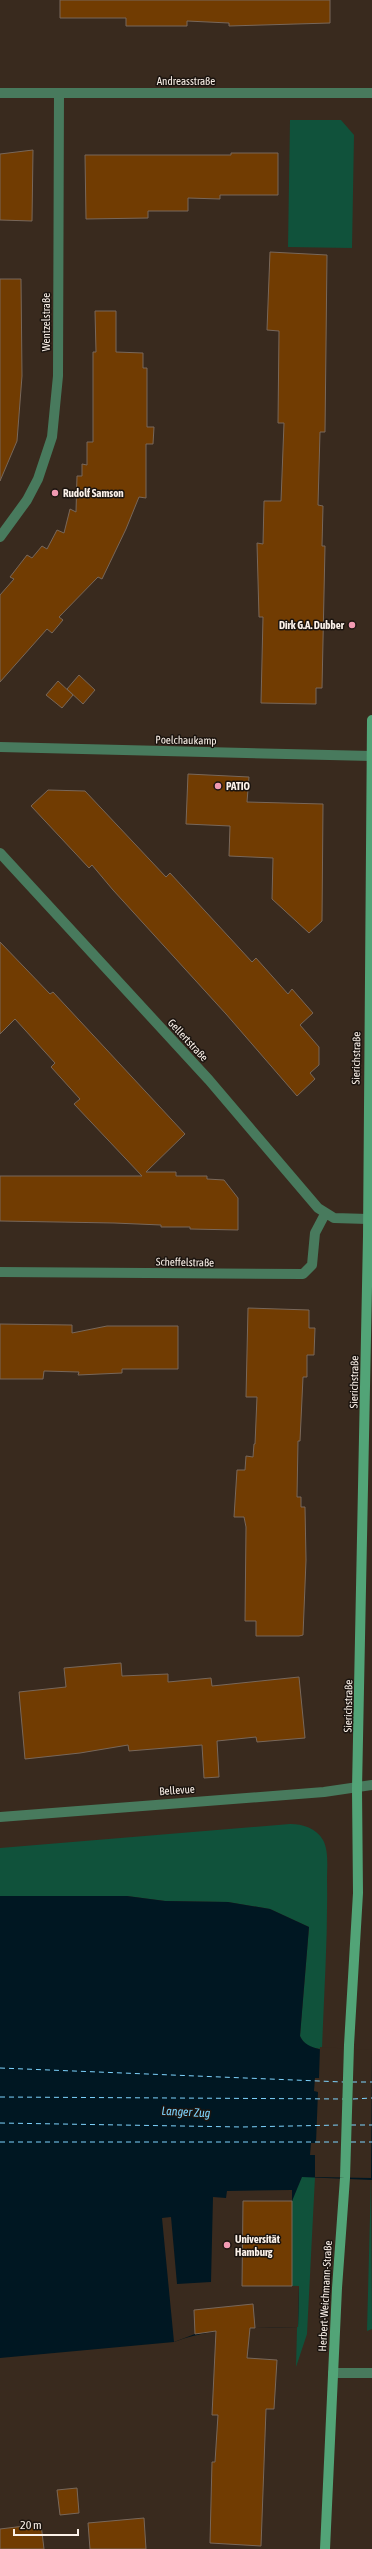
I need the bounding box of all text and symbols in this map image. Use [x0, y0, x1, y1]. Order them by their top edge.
street label: Andreasstraße [157, 75, 215, 87]
street label: Wentzelstraße [40, 293, 52, 351]
place label: Rudolf Samson [63, 487, 124, 499]
marker: Rudolf Samson [50, 488, 60, 498]
place label: Dirk G.A. Dubber [279, 619, 345, 631]
marker: Dirk G.A. Dubber [347, 620, 357, 630]
street label: Poelchaukamp [155, 733, 217, 747]
place label: PATIO [226, 780, 251, 792]
marker: PATIO [213, 781, 223, 791]
street label: Gellertstraße [165, 1016, 211, 1064]
street label: Sierichstraße [350, 1032, 362, 1084]
street label: Scheffelstraße [156, 1255, 214, 1269]
street label: Sierichstraße [348, 1356, 360, 1408]
street label: Sierichstraße [342, 1680, 354, 1732]
street label: Bellevue [159, 1783, 195, 1797]
water label: Langer Zug [161, 2104, 211, 2120]
place label: Universität Hamburg [235, 2233, 281, 2258]
marker: Universität Hamburg [222, 2240, 232, 2250]
street label: Herbert-Weichmann-Straße [316, 2240, 334, 2352]
scale bar [14, 2511, 78, 2537]
text: 20 m [20, 2518, 42, 2532]

